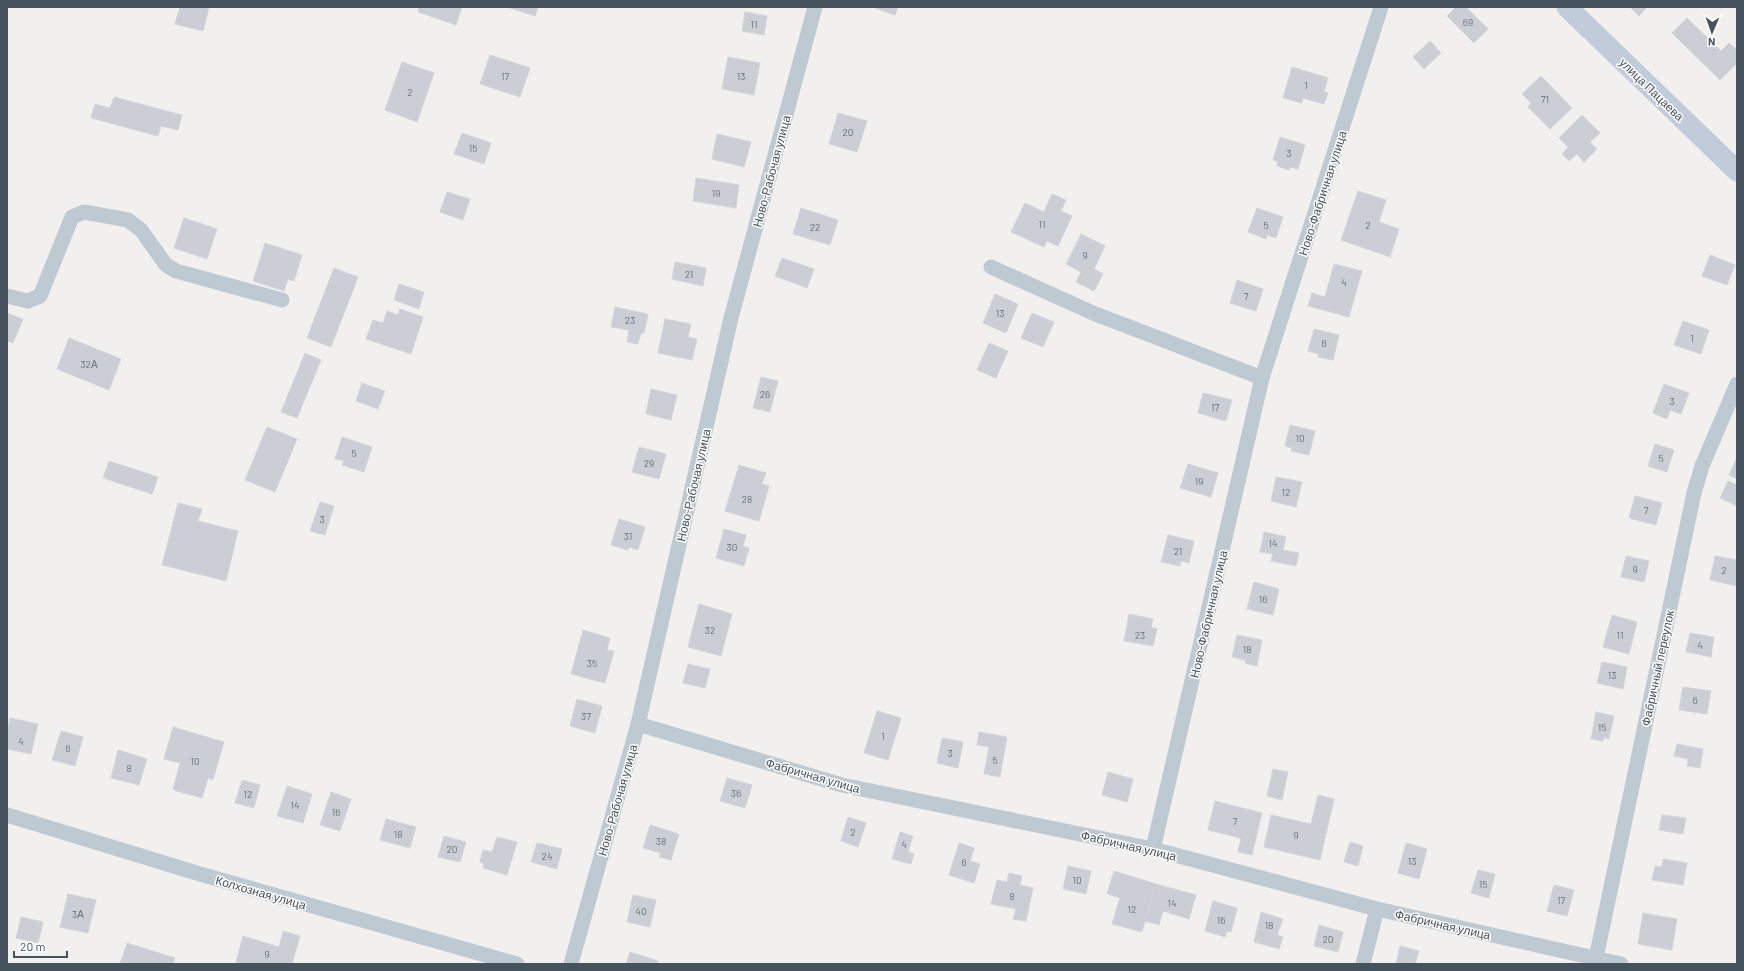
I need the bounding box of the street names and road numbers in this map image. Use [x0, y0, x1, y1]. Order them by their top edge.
street label: улица Пацаева [1616, 55, 1687, 124]
street label: Ново-Рабочая улица [749, 113, 794, 229]
street label: Ново-Фабричная улица [1295, 128, 1350, 258]
street label: Ново-Рабочая улица [673, 427, 714, 543]
street label: Ново-Фабричная улица [1187, 549, 1231, 679]
street label: Фабричный переулок [1638, 608, 1677, 727]
street label: Ново-Рабочая улица [594, 742, 641, 858]
street label: Фабричная улица [764, 755, 862, 796]
street label: Фабричная улица [1080, 827, 1178, 864]
street label: Колхозная улица [214, 872, 308, 913]
street label: Фабричная улица [1394, 906, 1492, 943]

